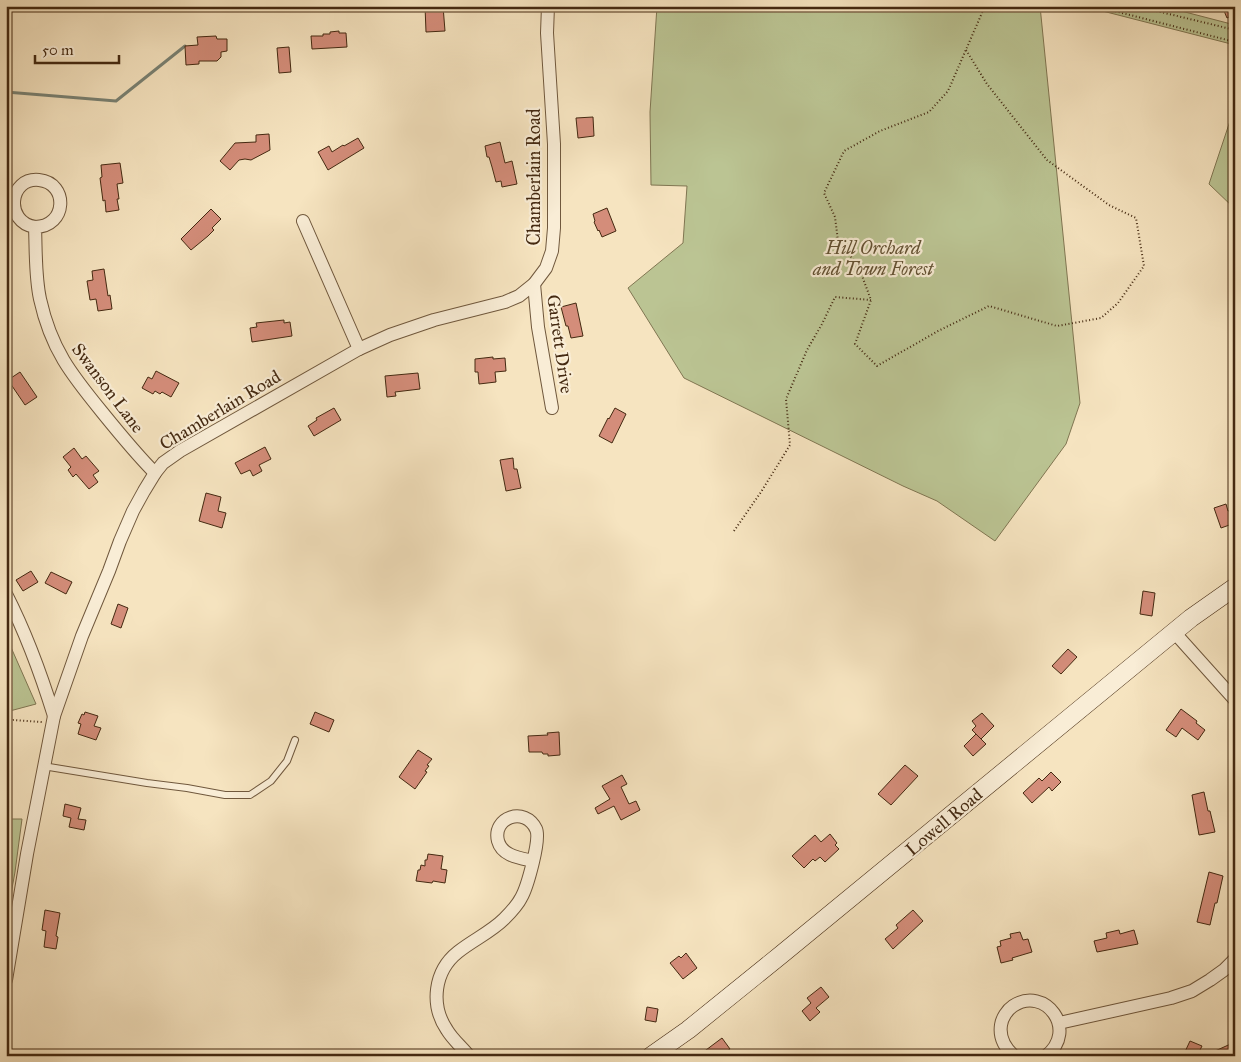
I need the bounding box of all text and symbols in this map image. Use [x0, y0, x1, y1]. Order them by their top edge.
scale bar [35, 32, 119, 64]
text: 50 m [42, 41, 74, 59]
street label: Chamberlain Road [523, 108, 545, 246]
park label: Hill Orchard and Town Forest [812, 237, 934, 280]
street label: Garrett Drive [542, 293, 578, 395]
street label: Swanson Lane [67, 339, 149, 437]
street label: Chamberlain Road [156, 365, 284, 455]
street label: Lowell Road [901, 784, 987, 860]

